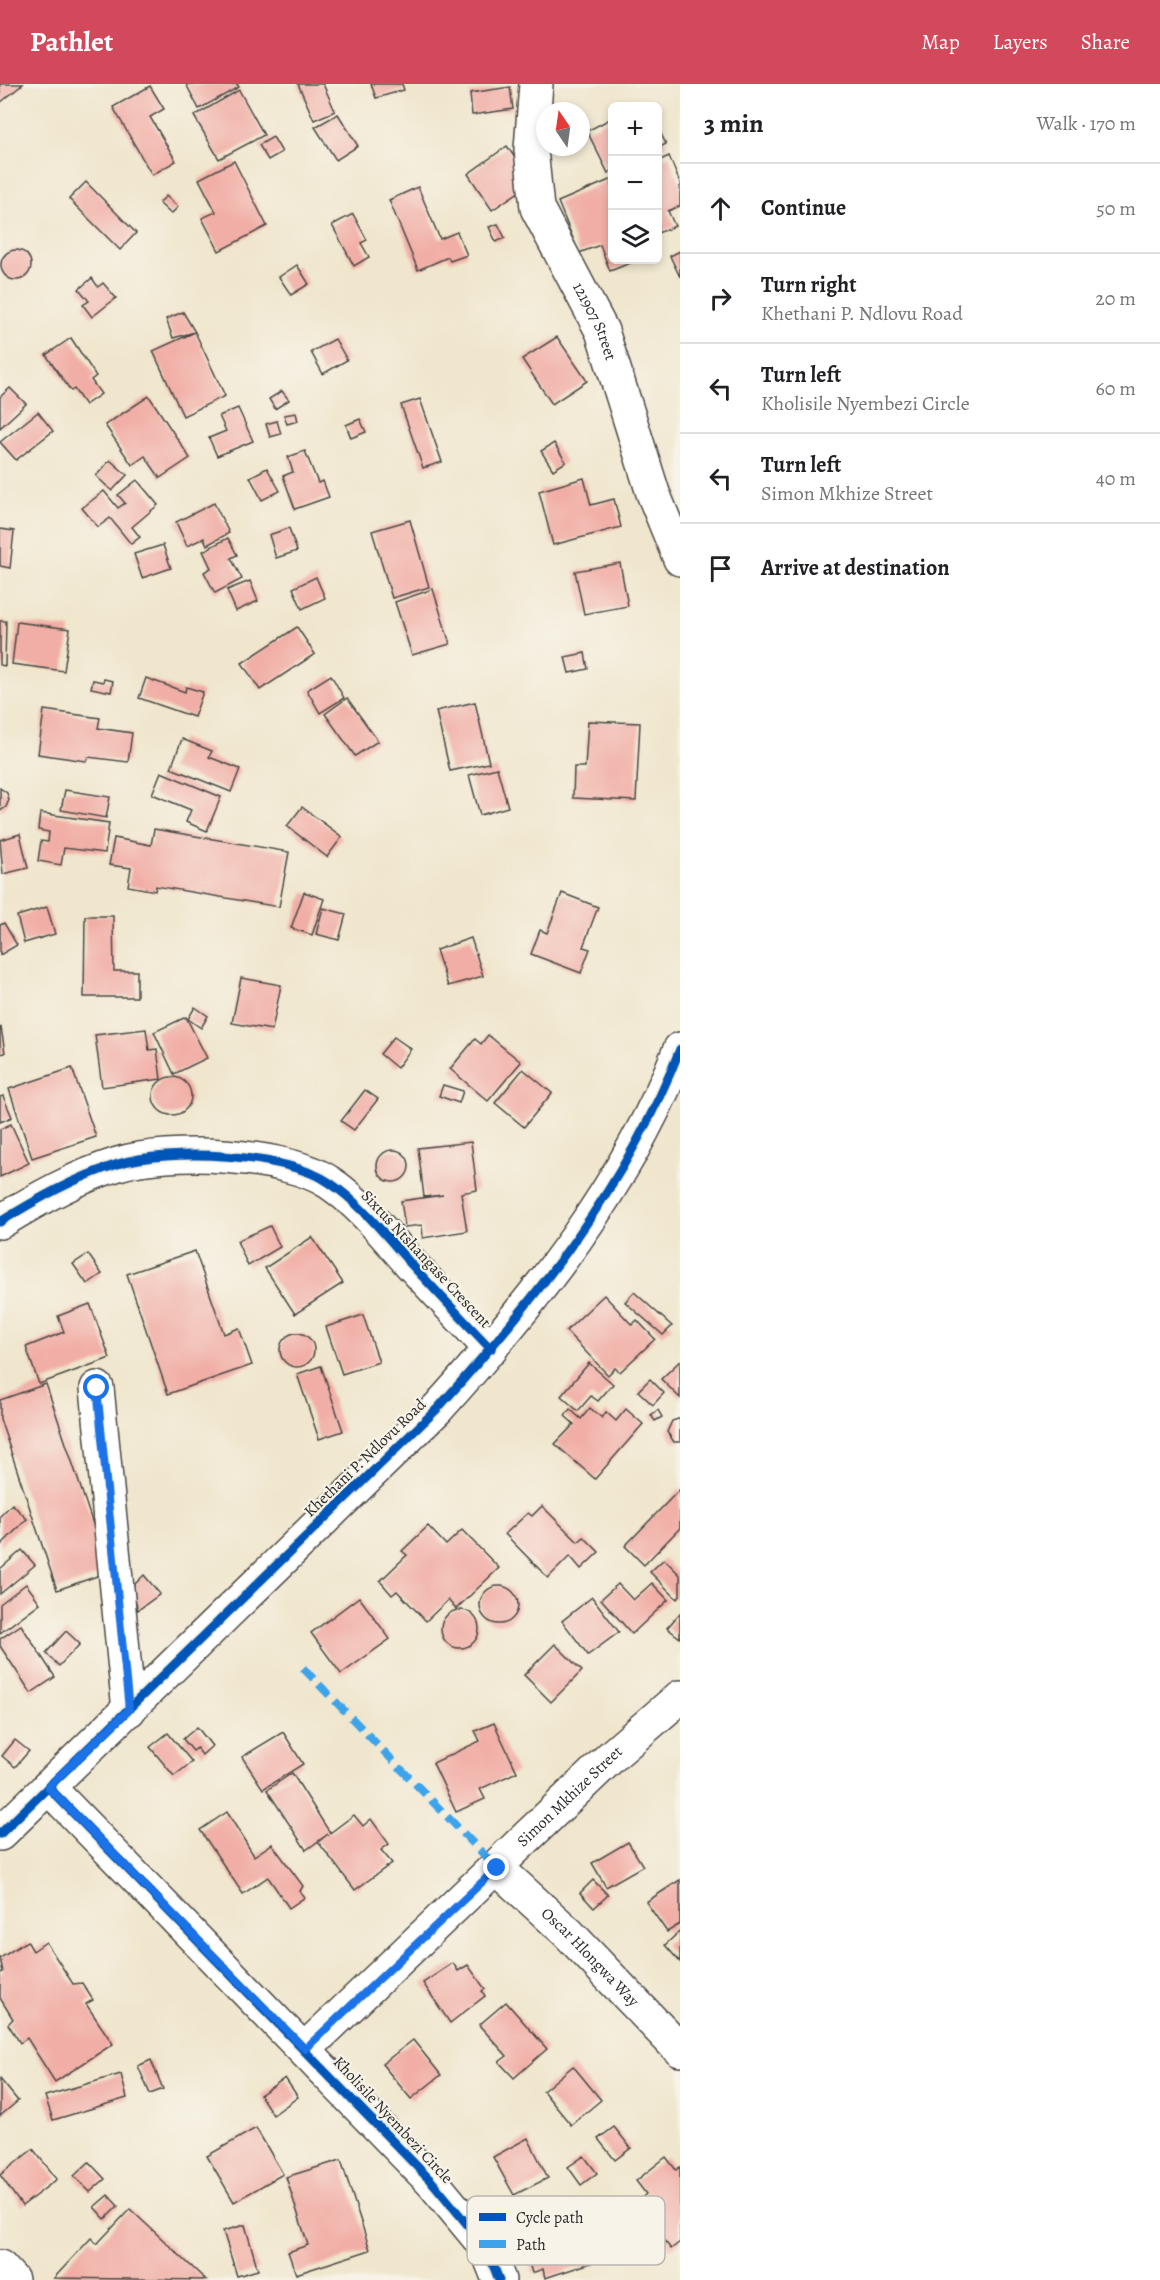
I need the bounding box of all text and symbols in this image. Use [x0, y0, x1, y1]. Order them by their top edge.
text: Pathlet [30, 23, 113, 61]
text: Map [921, 28, 960, 56]
text: Layers [993, 28, 1048, 56]
text: Share [1081, 28, 1130, 56]
north arrow [536, 102, 590, 156]
map controls [608, 102, 662, 264]
button: + [608, 102, 662, 156]
text: 3 min [704, 106, 764, 141]
text: Walk · 170 m [1036, 110, 1136, 137]
button: − [608, 156, 662, 210]
icon: ahead [704, 192, 737, 225]
text: Continue [761, 193, 846, 223]
text: 50 m [1096, 195, 1136, 222]
button: layers [608, 210, 662, 264]
text: Turn right [761, 270, 857, 300]
street label: 121907 Street [567, 279, 622, 363]
icon: right [704, 282, 737, 315]
text: 20 m [1095, 285, 1136, 312]
text: Khethani P. Ndlovu Road [761, 300, 963, 327]
text: Turn left [761, 360, 841, 390]
icon: left [704, 372, 737, 405]
text: 60 m [1096, 375, 1136, 402]
text: Kholisile Nyembezi Circle [761, 390, 970, 417]
text: Turn left [761, 450, 841, 480]
icon: left [704, 462, 737, 495]
text: 40 m [1096, 465, 1136, 492]
text: Simon Mkhize Street [761, 480, 933, 507]
icon: arrive [704, 552, 737, 585]
text: Arrive at destination [761, 553, 950, 583]
street label: Sixtus Ntshangase Crescent [356, 1185, 496, 1333]
route start [83, 1374, 109, 1400]
street label: Khethani P. Ndlovu Road [299, 1394, 431, 1522]
street label: Simon Mkhize Street [512, 1741, 627, 1852]
route end [483, 1854, 509, 1880]
street label: Oscar Hlongwa Way [536, 1903, 645, 2012]
street label: Kholisile Nyembezi Circle [328, 2051, 458, 2189]
legend [467, 2196, 665, 2265]
text: Cycle path [516, 2207, 584, 2229]
text: Path [516, 2234, 546, 2256]

